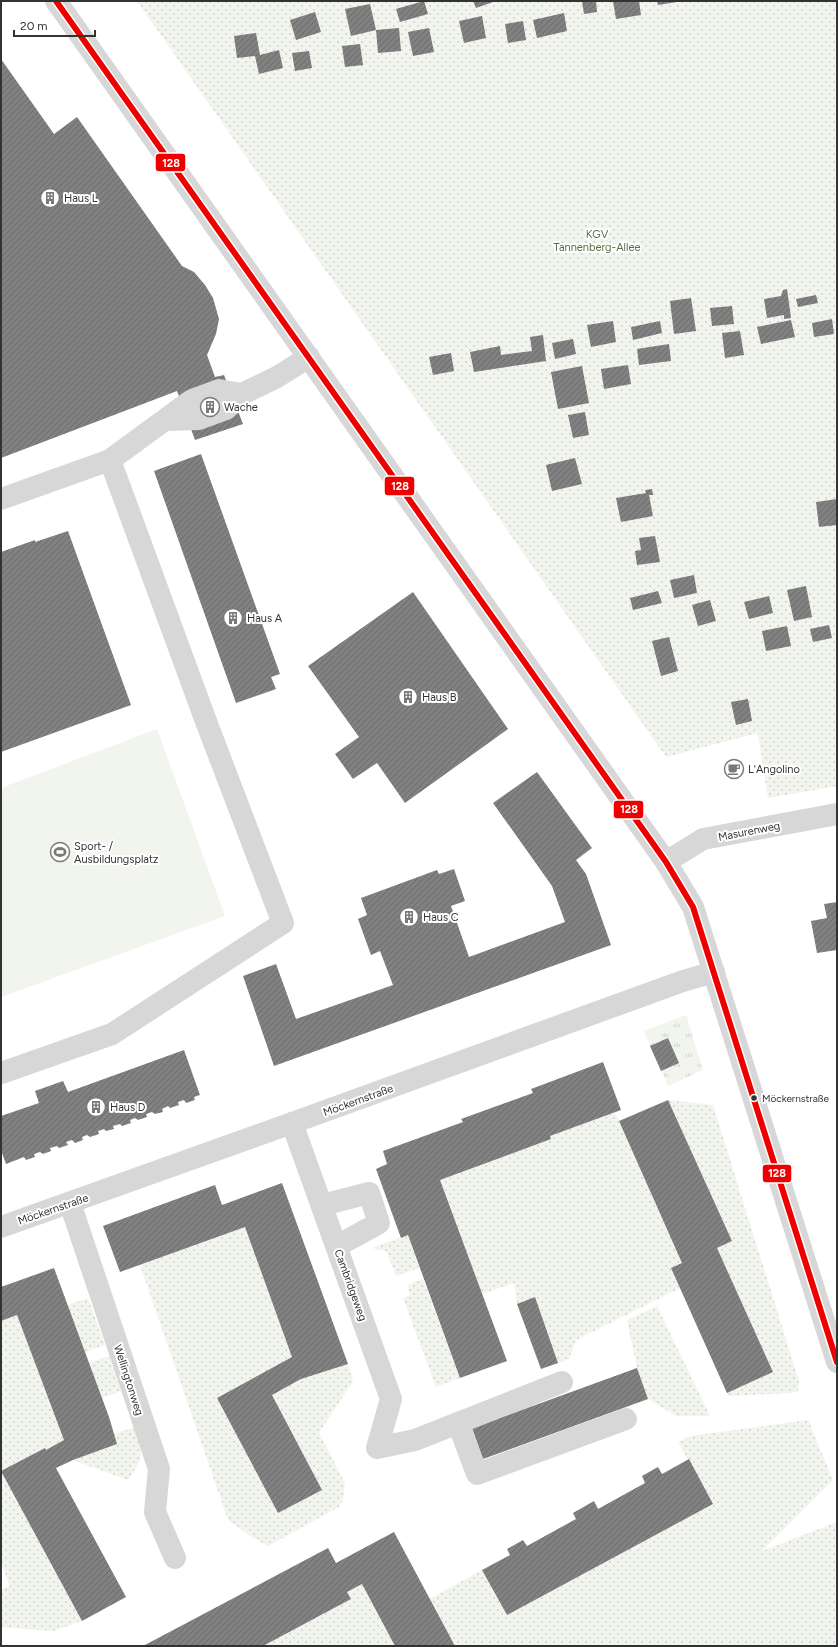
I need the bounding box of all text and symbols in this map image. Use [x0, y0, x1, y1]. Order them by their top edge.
scale bar [14, 12, 95, 38]
text: 20 m [20, 19, 48, 33]
line badge: 128 [155, 153, 186, 172]
text: 128 [162, 157, 180, 170]
building icon: Haus L [39, 187, 61, 209]
place label: Haus L [64, 192, 98, 205]
park label: KGV Tannenberg-Allee [554, 228, 640, 254]
building icon: Wache [199, 396, 221, 418]
place label: Wache [224, 401, 258, 414]
line badge: 128 [384, 476, 415, 496]
text: 128 [391, 480, 409, 493]
building icon: Haus A [222, 607, 244, 629]
place label: Haus A [247, 612, 283, 625]
building icon: Haus B [397, 686, 419, 708]
place label: Haus B [422, 691, 457, 704]
cafe icon: L'Angolino [723, 758, 745, 780]
place label: L'Angolino [748, 763, 800, 776]
line badge: 128 [613, 800, 644, 819]
text: 128 [620, 803, 638, 816]
street label: Masurenweg [717, 819, 781, 844]
place label: Sport- / Ausbildungsplatz [74, 840, 159, 866]
sports icon: Sport- / Ausbildungsplatz [49, 841, 71, 863]
building icon: Haus C [398, 906, 420, 928]
place label: Haus C [423, 911, 459, 924]
street label: Möckernstraße [321, 1082, 395, 1119]
place label: Möckernstraße [762, 1092, 829, 1105]
marker: Möckernstraße [749, 1093, 759, 1103]
building icon: Haus D [85, 1096, 107, 1118]
place label: Haus D [110, 1101, 146, 1114]
line badge: 128 [762, 1164, 792, 1183]
text: 128 [768, 1167, 786, 1180]
street label: Möckernstraße [16, 1191, 90, 1228]
street label: Cambridgeweg [332, 1248, 370, 1323]
street label: Wellingtonweg [111, 1343, 146, 1417]

